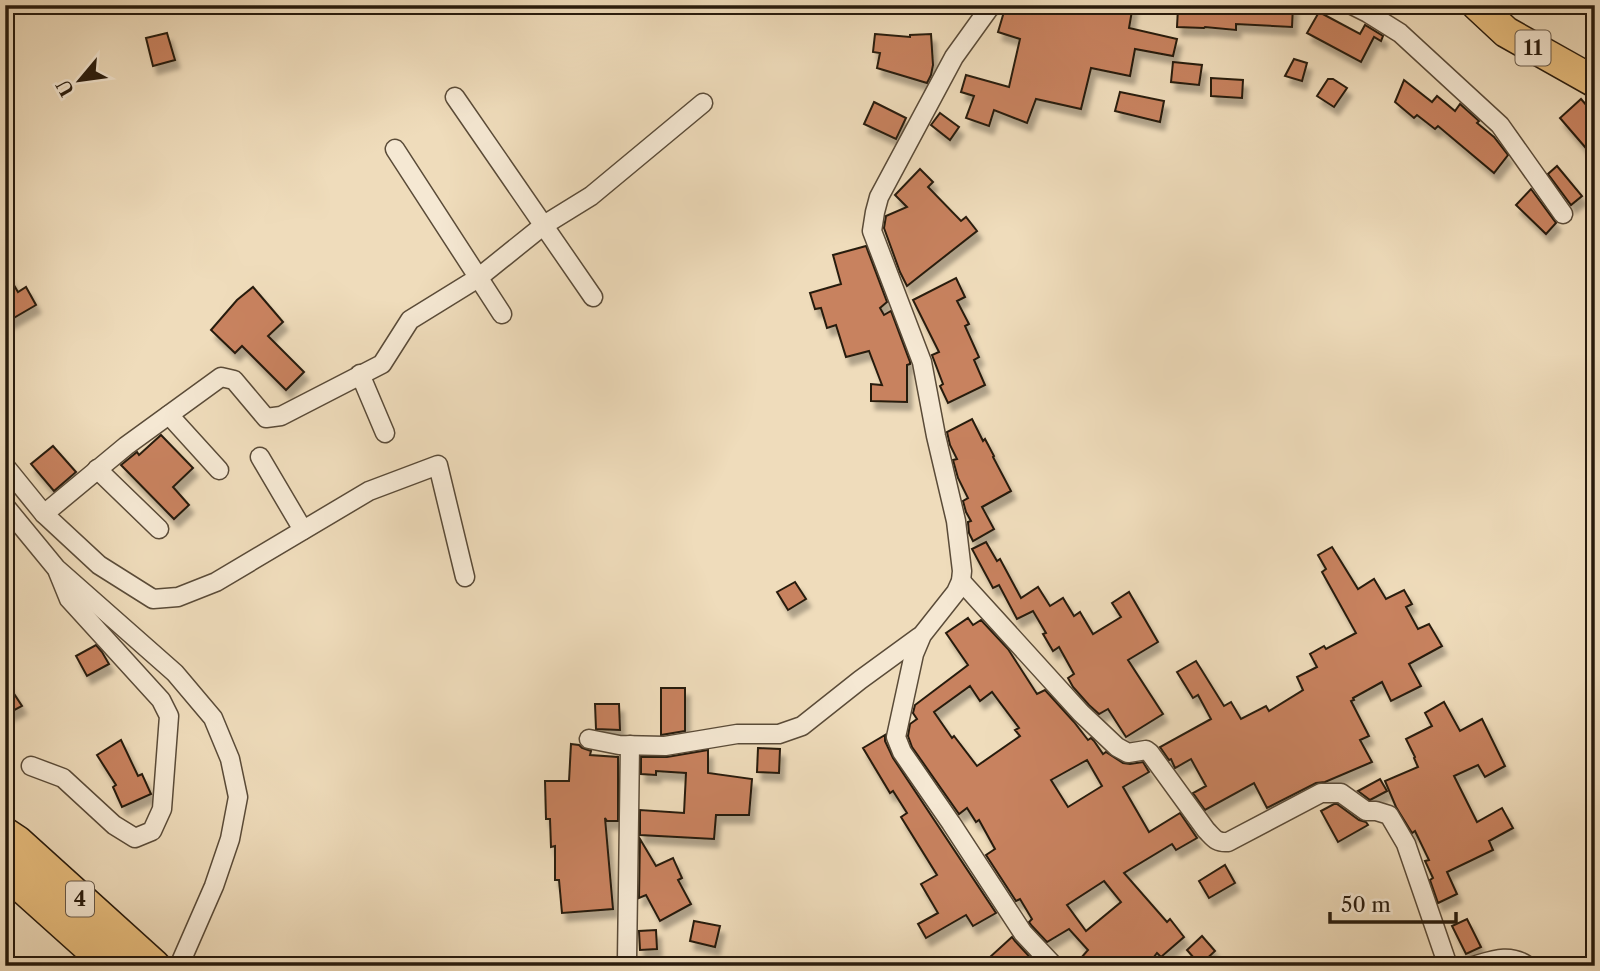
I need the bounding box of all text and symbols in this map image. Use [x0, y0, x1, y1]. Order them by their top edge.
road number: 11 [1516, 30, 1550, 66]
north arrow [46, 46, 116, 116]
text: U [51, 75, 79, 100]
scale bar [1330, 880, 1456, 924]
road number: 4 [66, 881, 94, 916]
text: 50 m [1341, 892, 1391, 917]

